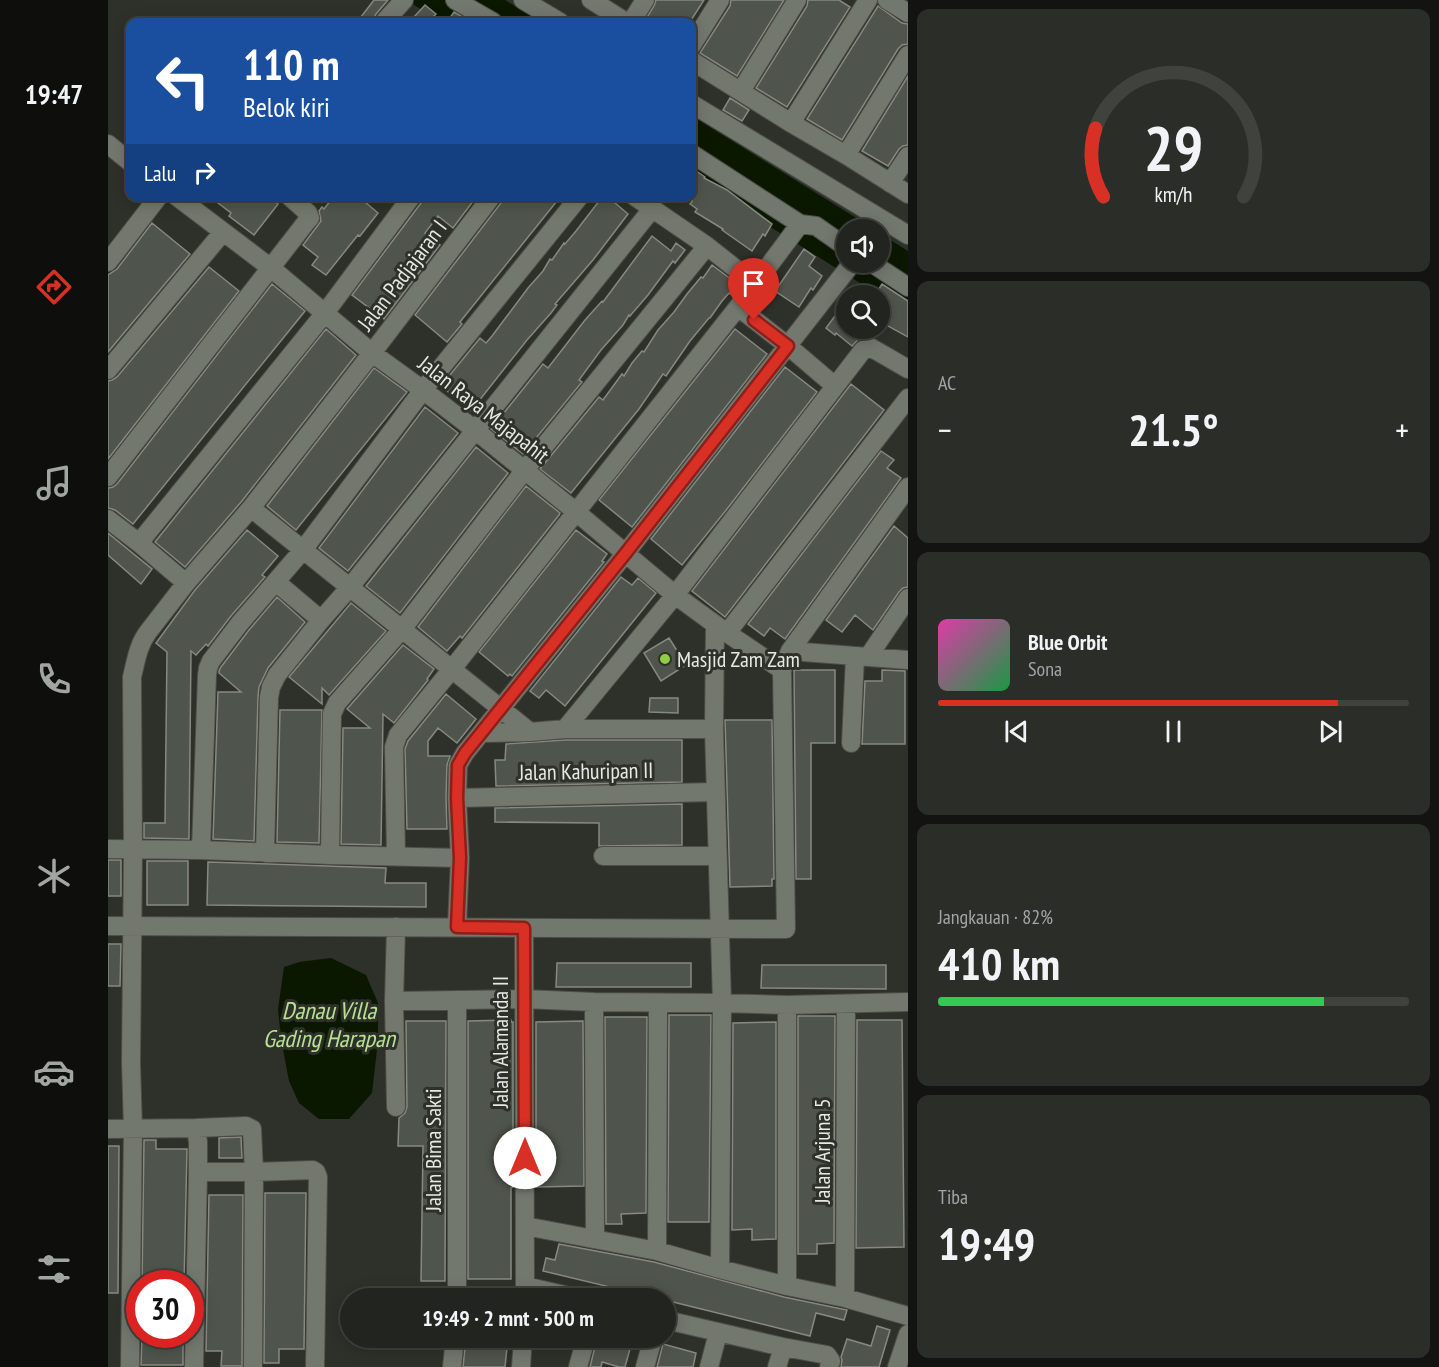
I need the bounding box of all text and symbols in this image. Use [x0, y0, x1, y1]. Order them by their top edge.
text: 110 m [243, 37, 340, 92]
icon: left [144, 42, 222, 120]
text: 19:47 [25, 77, 83, 111]
text: Belok kiri [243, 90, 330, 124]
text: 29 [1144, 107, 1203, 188]
icon: right [188, 156, 221, 189]
text: Lalu [144, 159, 176, 187]
text: km/h [1154, 181, 1193, 209]
street label: Jalan Padjajaran I [351, 214, 453, 337]
map controls [836, 219, 890, 339]
button: sound [836, 219, 890, 273]
pin [728, 258, 779, 320]
icon: directions [33, 266, 75, 308]
icon: arrive [737, 267, 770, 300]
button: search [836, 285, 890, 339]
street label: Jalan Raya Majapahit [412, 349, 555, 469]
text: AC [938, 370, 956, 396]
text: 21.5° [1128, 400, 1219, 458]
text: − [938, 408, 952, 451]
text: + [1395, 408, 1409, 451]
icon: music [33, 462, 75, 504]
text: Blue Orbit [1028, 628, 1107, 656]
place label: Masjid Zam Zam [677, 645, 800, 673]
marker: Masjid Zam Zam [658, 652, 672, 666]
text: Sona [1028, 656, 1062, 682]
icon: phone [33, 658, 75, 700]
icon: previous [1000, 715, 1033, 748]
icon: pause [1157, 715, 1190, 748]
icon: next [1314, 715, 1347, 748]
street label: Jalan Kahuripan II [518, 756, 653, 786]
icon: climate [33, 855, 75, 897]
text: Jangkauan · 82% [938, 904, 1053, 930]
text: 410 km [938, 934, 1060, 992]
street label: Jalan Alamanda II [486, 976, 514, 1109]
water label: Danau Villa Gading Harapan [263, 995, 397, 1054]
icon: car [33, 1051, 75, 1093]
street label: Jalan Bima Sakti [419, 1089, 447, 1212]
street label: Jalan Arjuna 5 [808, 1098, 836, 1205]
position arrow [493, 1126, 557, 1190]
text: Tiba [938, 1184, 968, 1210]
text: 19:49 [938, 1214, 1035, 1272]
icon: filters [33, 1248, 75, 1290]
speed limit sign: 30 [126, 1270, 204, 1348]
text: 19:49 · 2 mnt · 500 m [422, 1304, 594, 1332]

